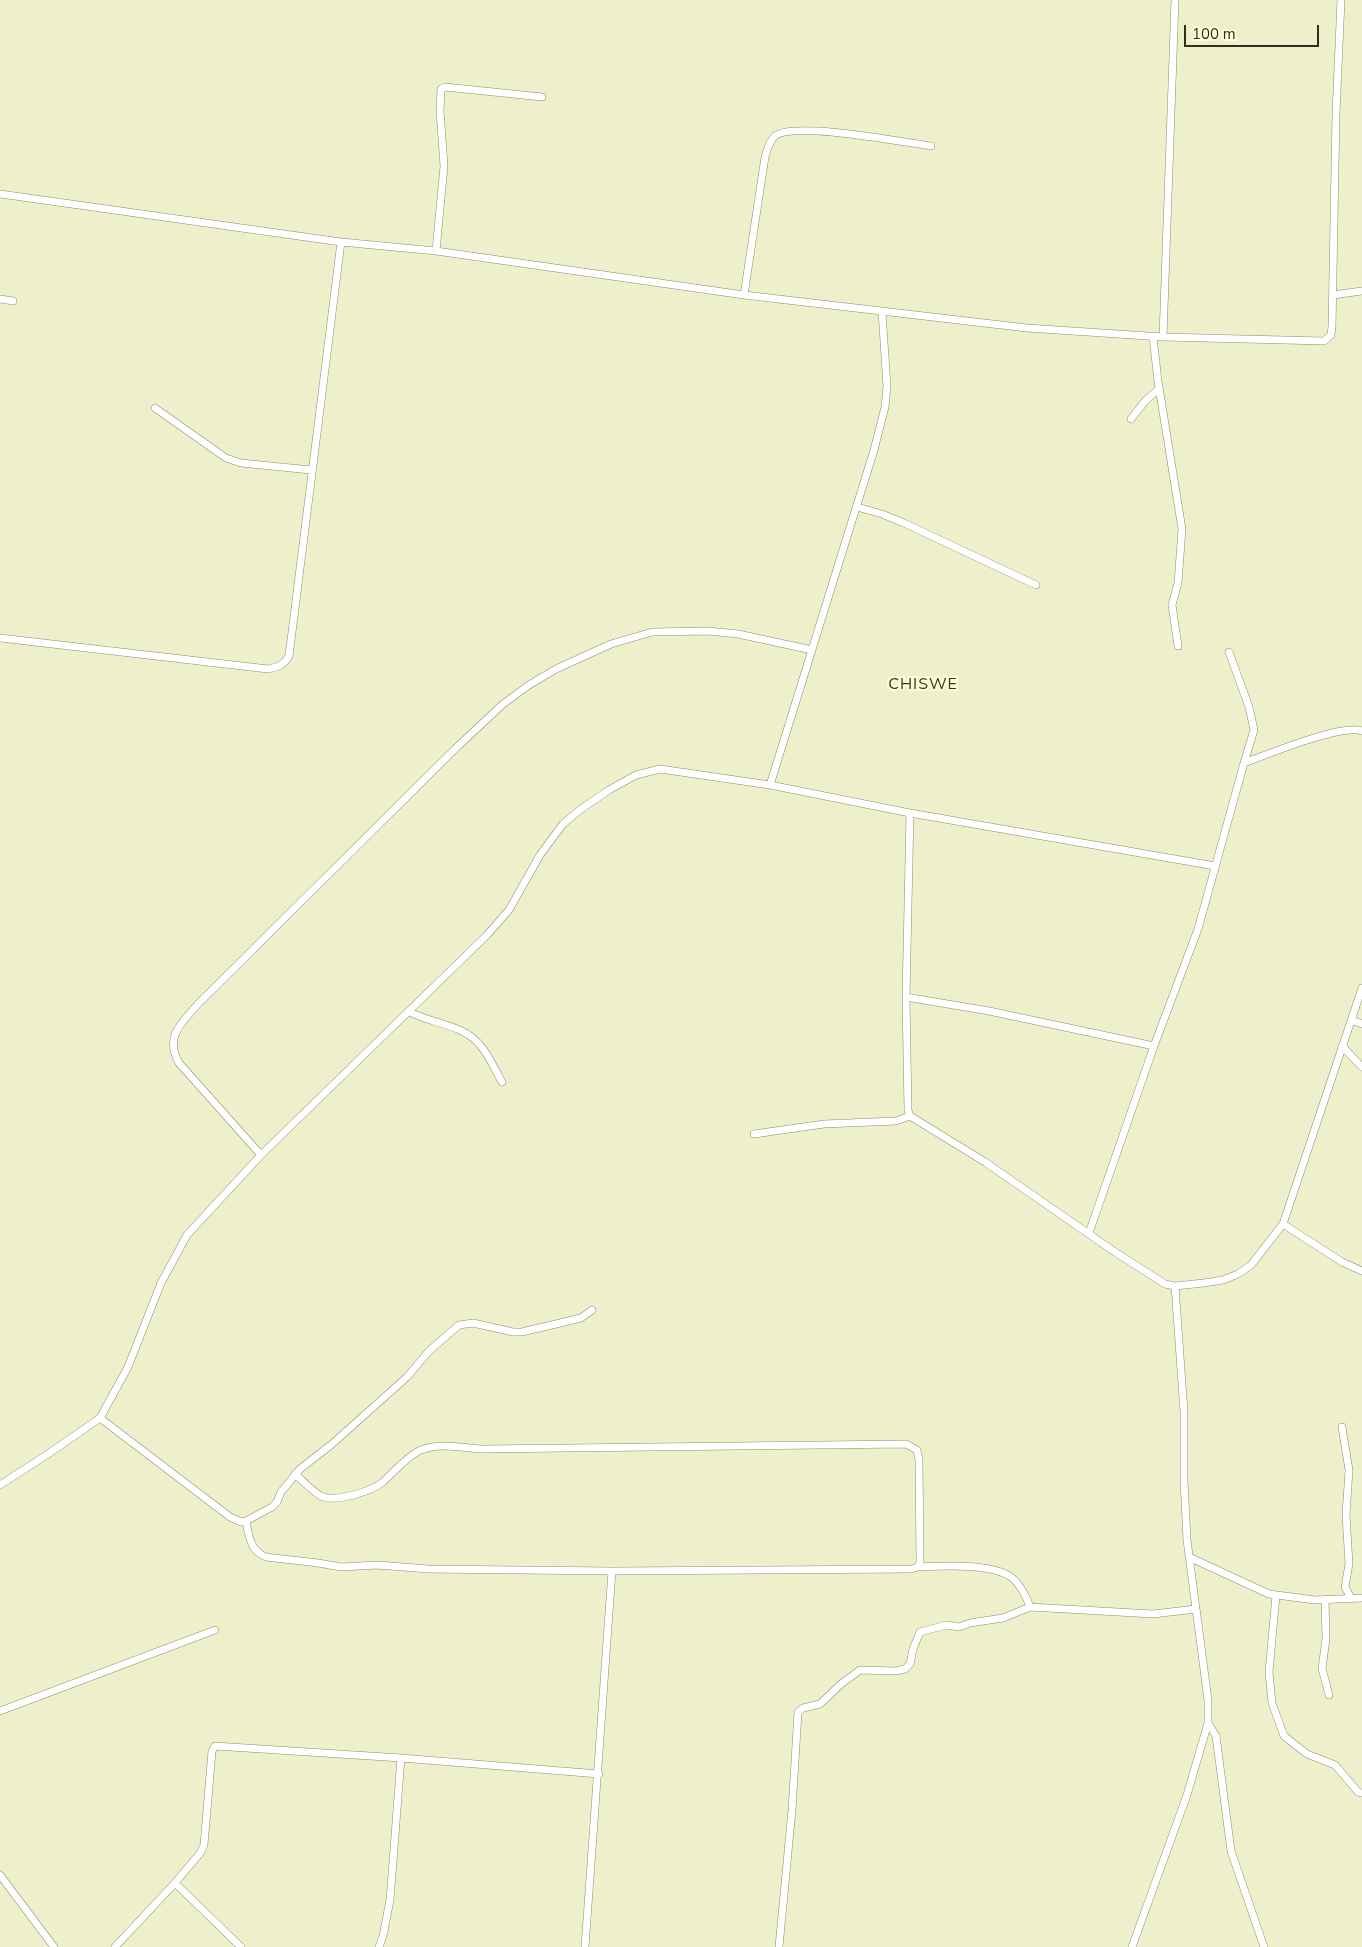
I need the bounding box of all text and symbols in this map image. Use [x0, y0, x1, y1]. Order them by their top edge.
scale bar [1187, 15, 1322, 47]
text: 100 m [1192, 24, 1236, 44]
district label: CHISWE [887, 675, 959, 695]

